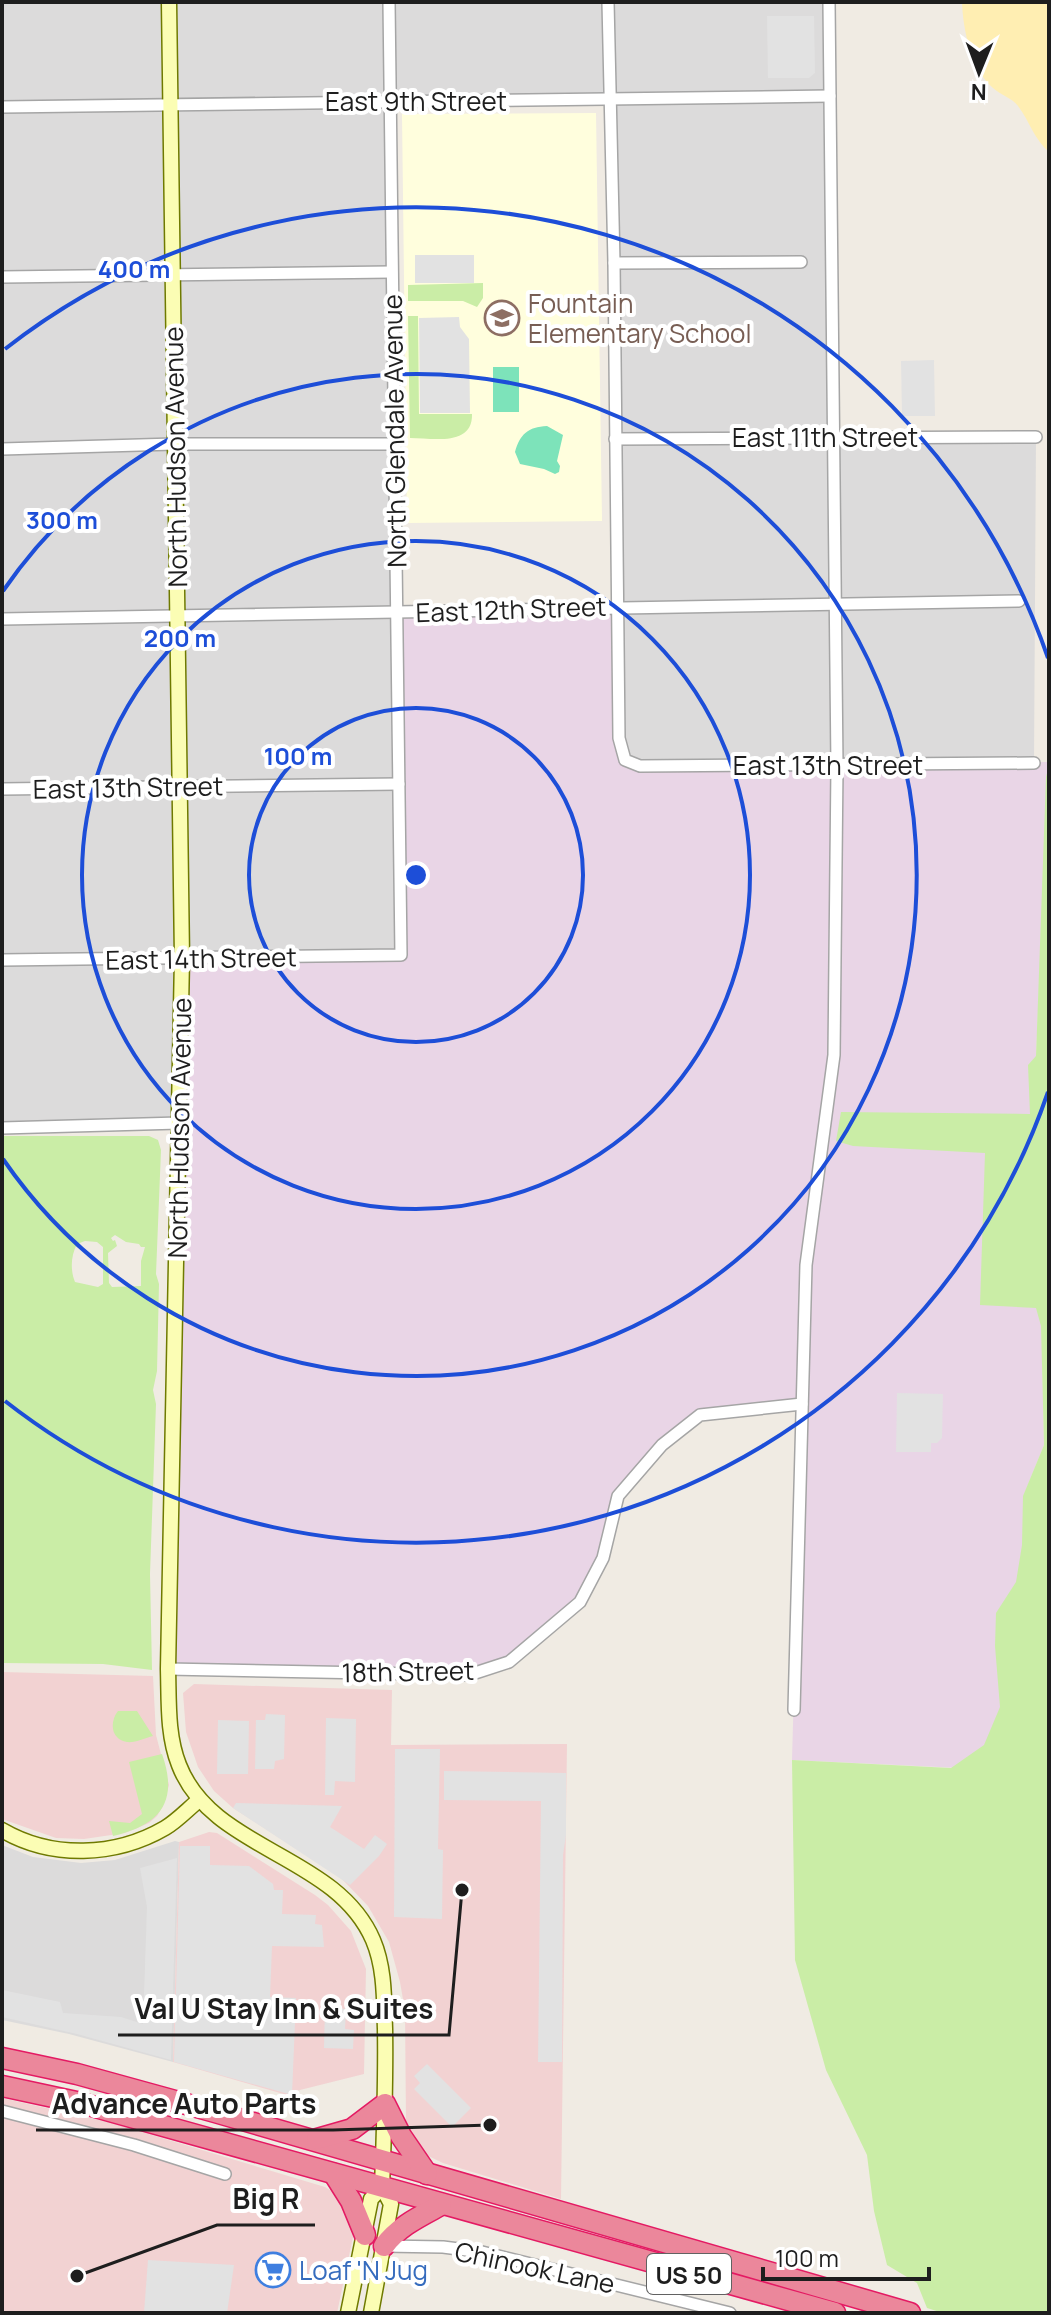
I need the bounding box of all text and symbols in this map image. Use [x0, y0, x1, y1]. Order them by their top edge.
north arrow [939, 32, 1019, 112]
text: N [970, 77, 987, 107]
street label: East 9th Street [325, 83, 507, 119]
text: 400 m [98, 252, 170, 285]
place label: Fountain Elementary School [528, 285, 752, 351]
street label: North Glendale Avenue [374, 294, 414, 568]
school or university icon: Fountain Elementary School [483, 299, 521, 337]
street label: North Hudson Avenue [155, 326, 195, 588]
street label: East 11th Street [732, 419, 918, 455]
text: 300 m [26, 503, 98, 536]
street label: East 12th Street [415, 588, 607, 630]
text: 200 m [144, 621, 216, 654]
text: 100 m [264, 739, 332, 772]
street label: East 13th Street [733, 747, 923, 783]
street label: East 13th Street [32, 767, 224, 807]
centre of rings [402, 861, 430, 889]
street label: East 14th Street [105, 938, 297, 978]
street label: North Hudson Avenue [159, 997, 199, 1259]
street label: 18th Street [341, 1652, 475, 1690]
callout: Val U Stay Inn & Suites [118, 1983, 449, 2035]
text: Val U Stay Inn & Suites [134, 1989, 434, 2027]
callout: Advance Auto Parts [36, 2078, 333, 2130]
text: Advance Auto Parts [52, 2084, 316, 2122]
callout: Big R [217, 2173, 315, 2225]
text: Big R [233, 2179, 299, 2217]
scale bar [763, 2231, 929, 2281]
street label: Chinook Lane [452, 2232, 618, 2302]
text: 100 m [775, 2241, 839, 2274]
supermarket icon: Loaf 'N Jug [254, 2251, 292, 2289]
place label: Loaf 'N Jug [299, 2252, 428, 2288]
road number: US 50 [647, 2254, 731, 2294]

